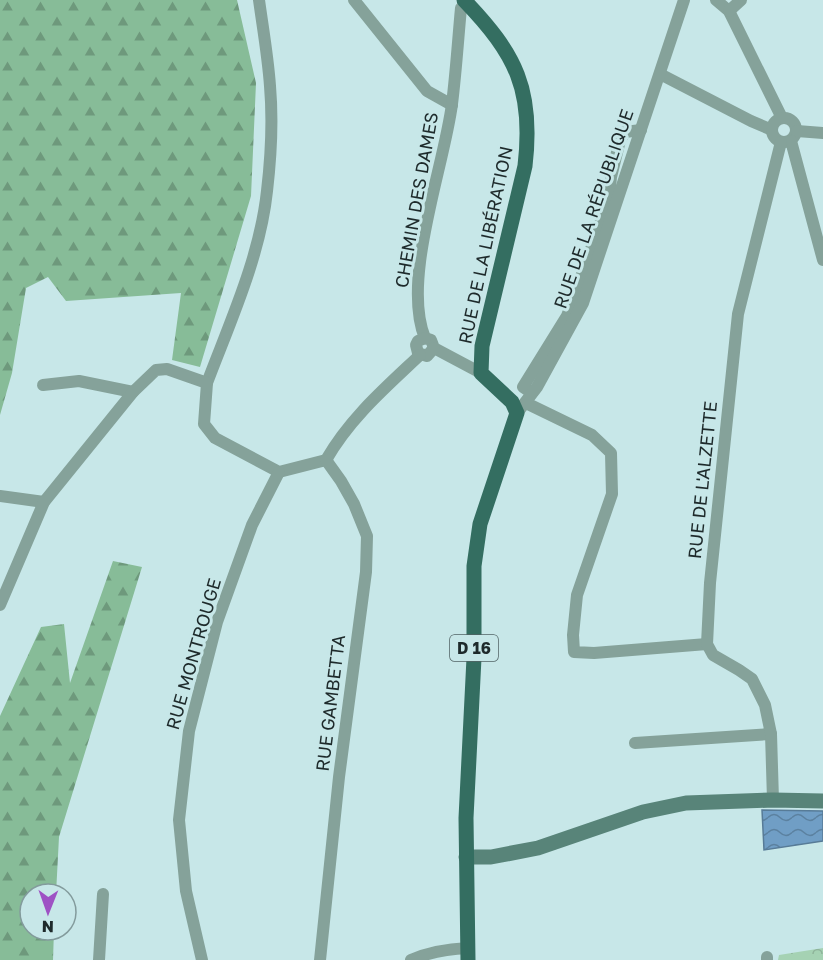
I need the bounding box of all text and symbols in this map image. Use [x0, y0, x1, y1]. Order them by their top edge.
street label: RUE DE LA RÉPUBLIQUE [549, 106, 638, 311]
street label: CHEMIN DES DAMES [390, 110, 442, 289]
street label: RUE DE LA LIBÉRATION [453, 144, 517, 346]
street label: RUE DE L'ALZETTE [683, 400, 721, 560]
street label: RUE MONTROUGE [161, 575, 225, 732]
street label: RUE GAMBETTA [311, 633, 349, 772]
road number: D 16 [450, 635, 498, 661]
north arrow [18, 882, 78, 942]
text: N [41, 917, 54, 937]

